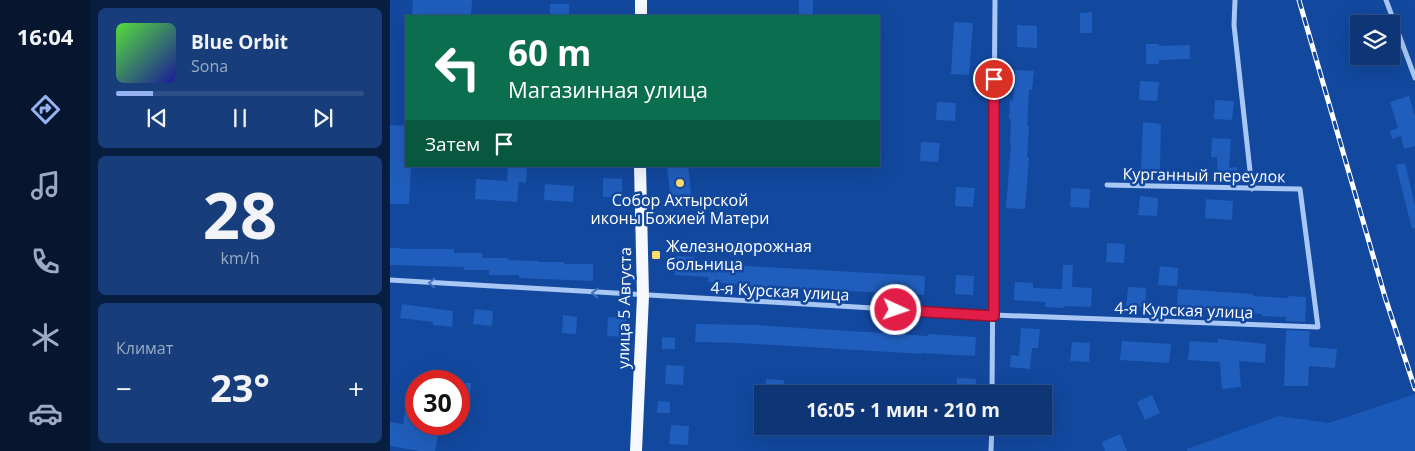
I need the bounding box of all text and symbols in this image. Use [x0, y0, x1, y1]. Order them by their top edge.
map controls [1350, 15, 1400, 65]
button: layers [1350, 15, 1400, 65]
text: 16:04 [17, 21, 73, 51]
text: Blue Orbit [191, 29, 288, 55]
text: 60 m [508, 29, 591, 76]
icon: left [425, 35, 490, 100]
text: Sona [191, 55, 228, 77]
pin [973, 58, 1015, 100]
icon: arrive [980, 65, 1008, 93]
text: Магазинная улица [508, 74, 708, 104]
icon: directions [28, 92, 63, 127]
icon: previous [143, 104, 171, 132]
icon: pause [226, 104, 254, 132]
icon: next [309, 104, 337, 132]
icon: arrive [490, 130, 518, 158]
text: Затем [425, 131, 480, 157]
street label: Курганный переулок [1122, 163, 1286, 187]
icon: music [28, 168, 63, 203]
text: 28 [203, 170, 277, 258]
marker: Собор Ахтырской иконы Божией Матери [674, 177, 686, 189]
place label: Собор Ахтырской иконы Божией Матери [590, 189, 770, 229]
place label: Железнодорожная больница [666, 235, 812, 275]
icon: phone [28, 244, 63, 279]
text: km/h [221, 247, 259, 269]
street label: улица 5 Августа [612, 247, 636, 369]
marker: Железнодорожная больница [650, 249, 662, 261]
street label: 4-я Курская улица [710, 276, 850, 306]
one-way arrow [428, 277, 436, 288]
position arrow [869, 283, 921, 335]
one-way arrow [590, 287, 598, 298]
street label: 4-я Курская улица [1114, 297, 1254, 323]
icon: climate [28, 320, 63, 355]
text: Климат [116, 337, 173, 359]
text: 23° [210, 361, 270, 413]
text: − [116, 369, 132, 407]
text: + [348, 369, 364, 407]
speed limit sign: 30 [405, 370, 470, 435]
icon: car [28, 396, 63, 431]
text: 16:05 · 1 мин · 210 m [806, 397, 1000, 423]

